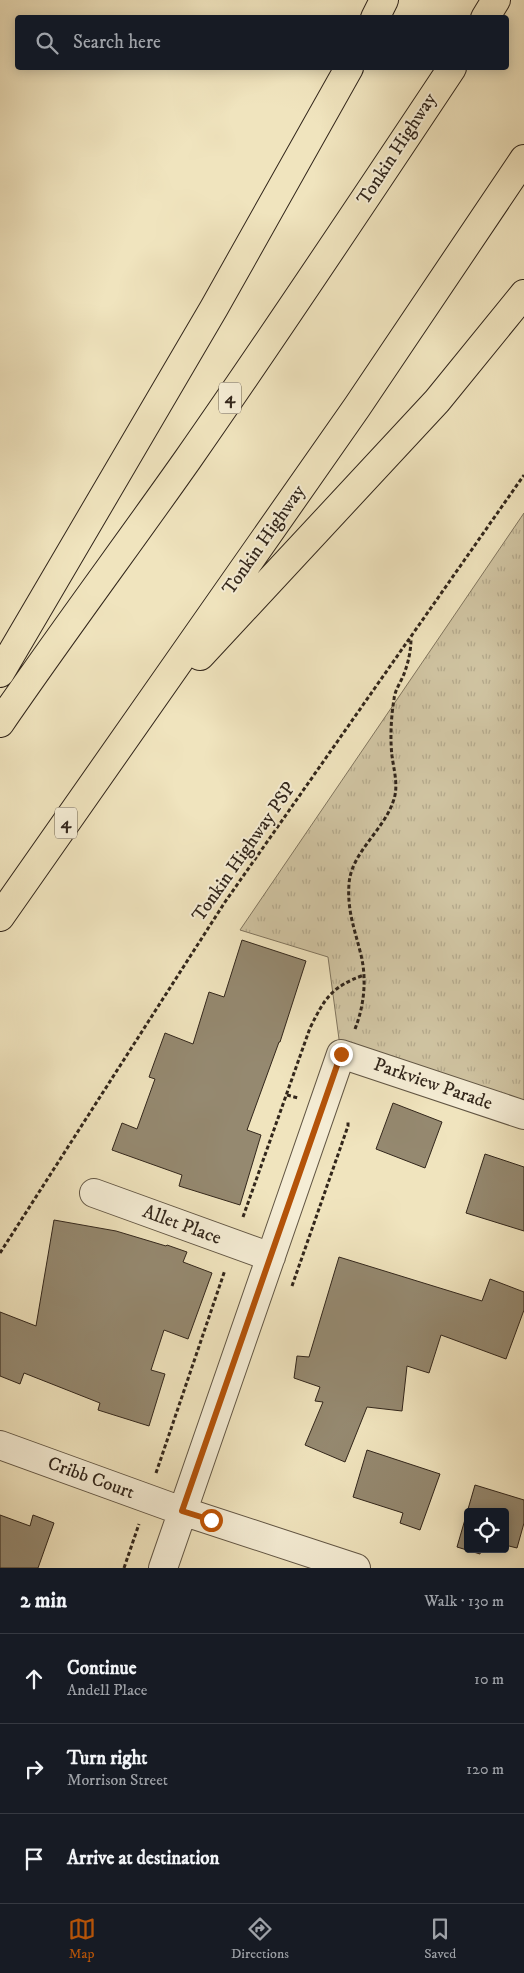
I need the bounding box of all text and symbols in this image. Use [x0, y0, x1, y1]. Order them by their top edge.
search box [15, 15, 509, 70]
icon: search [33, 29, 61, 57]
text: Search here [73, 31, 161, 54]
street label: Tonkin Highway [352, 88, 442, 209]
road number: 4 [219, 382, 241, 413]
street label: Tonkin Highway [218, 480, 311, 599]
street label: Tonkin Highway PSP [187, 778, 301, 926]
road number: 4 [55, 808, 77, 838]
route end [330, 1043, 353, 1066]
street label: Parkview Parade [370, 1053, 496, 1115]
street label: Allet Place [139, 1200, 225, 1250]
street label: Cribb Court [45, 1452, 137, 1504]
map controls [464, 1508, 509, 1553]
button: locate [464, 1508, 509, 1553]
route start [200, 1509, 223, 1532]
text: 2 min [20, 1588, 67, 1614]
text: Walk · 130 m [424, 1591, 504, 1611]
text: Continue [67, 1657, 137, 1680]
icon: ahead [20, 1665, 48, 1693]
text: 10 m [474, 1669, 504, 1689]
text: Andell Place [67, 1680, 147, 1700]
text: Turn right [67, 1747, 147, 1770]
icon: right [20, 1755, 48, 1783]
text: 120 m [466, 1759, 504, 1779]
text: Morrison Street [67, 1770, 168, 1790]
icon: arrive [20, 1845, 48, 1873]
text: Arrive at destination [67, 1847, 219, 1870]
tab: Map [68, 1915, 96, 1963]
tab: Directions [231, 1915, 289, 1963]
tab: Saved [424, 1915, 456, 1963]

